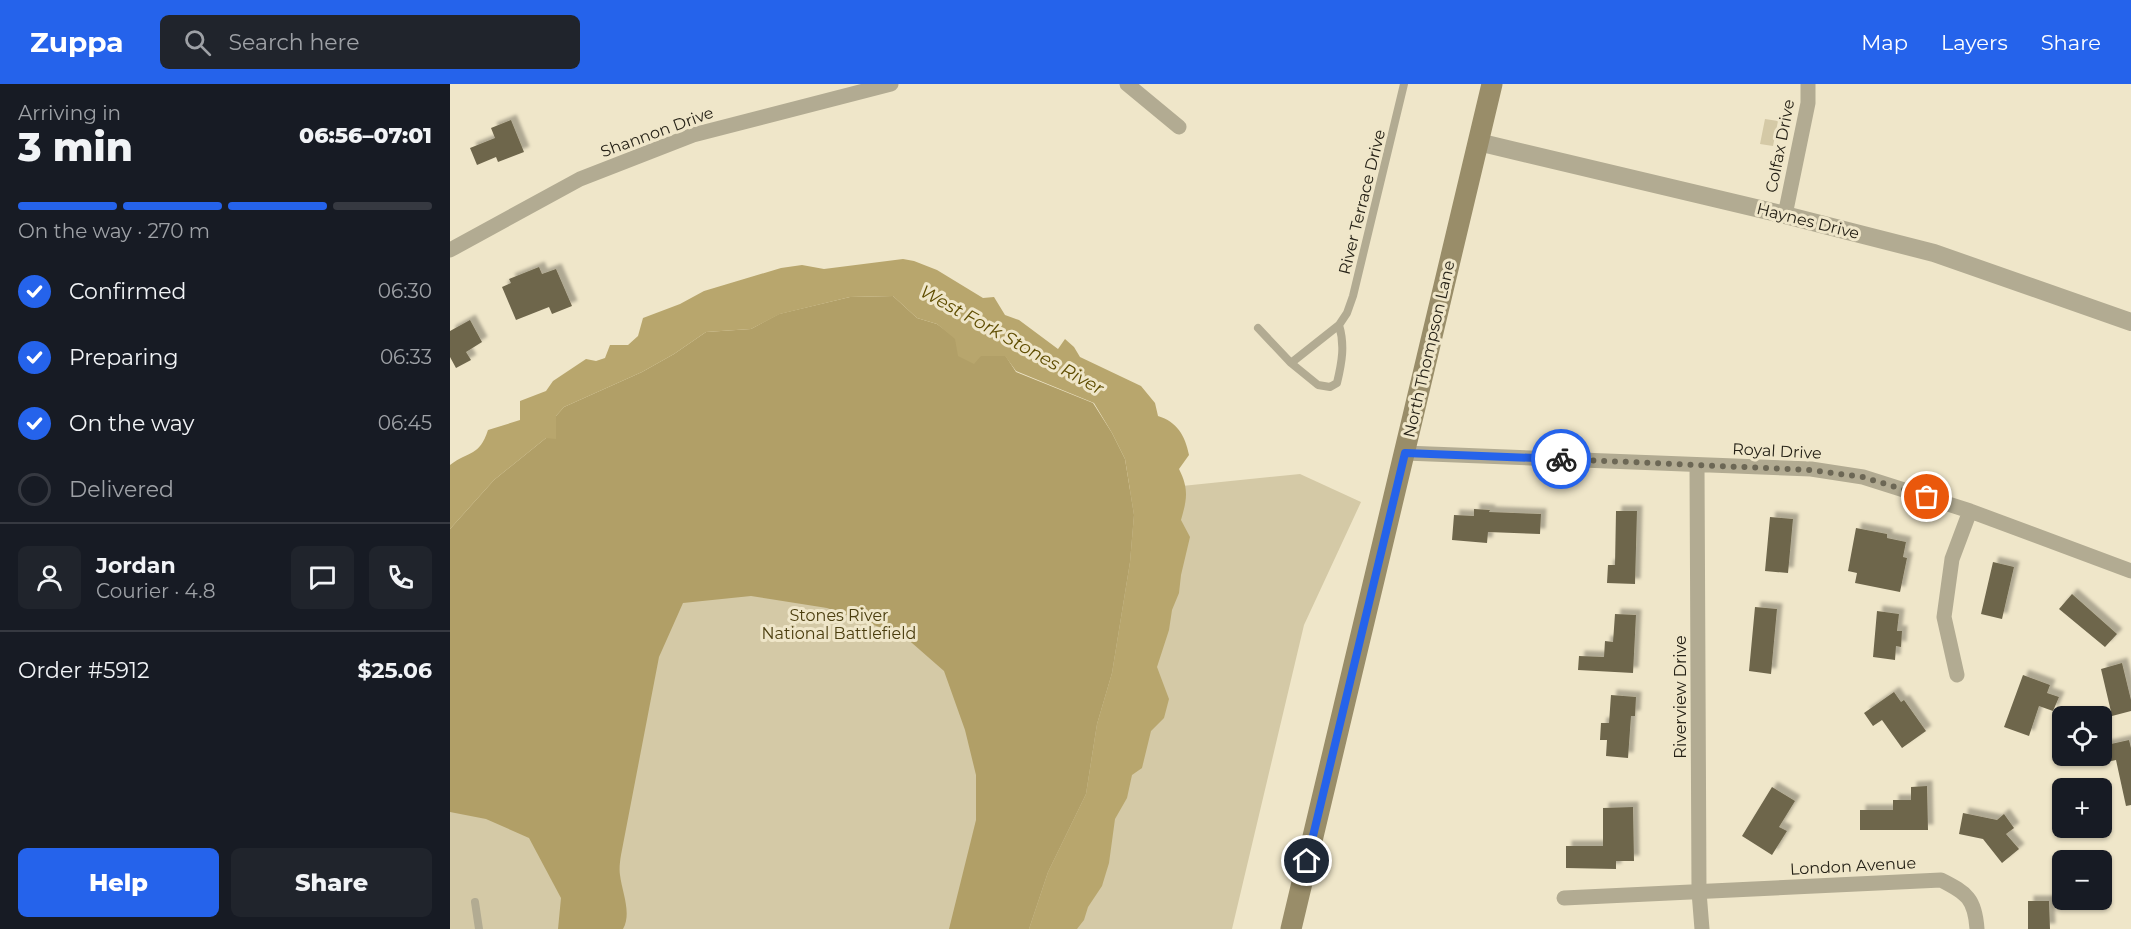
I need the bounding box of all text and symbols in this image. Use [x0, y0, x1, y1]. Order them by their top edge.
search box [160, 15, 580, 69]
text: Zuppa [30, 25, 124, 59]
icon: search [181, 26, 214, 59]
text: Search here [229, 29, 359, 56]
text: Map [1861, 30, 1908, 55]
text: Layers [1941, 30, 2008, 55]
text: Share [2041, 30, 2101, 55]
street label: Colfax Drive [1762, 98, 1798, 194]
text: Arriving in [18, 101, 121, 125]
street label: Shannon Drive [598, 103, 716, 161]
text: 06:56–07:01 [299, 122, 432, 149]
text: 3 min [18, 123, 133, 171]
street label: River Terrace Drive [1335, 128, 1389, 276]
street label: Haynes Drive [1755, 199, 1861, 243]
text: On the way · 270 m [18, 219, 210, 243]
street label: North Thompson Lane [1399, 259, 1459, 439]
icon: check [18, 275, 51, 308]
text: Confirmed [69, 278, 186, 305]
text: 06:30 [378, 279, 432, 303]
water label: West Fork Stones River [916, 280, 1108, 400]
icon: check [18, 341, 51, 374]
text: Preparing [69, 344, 178, 371]
text: 06:33 [380, 345, 432, 369]
icon: check [18, 407, 51, 440]
text: On the way [69, 410, 194, 437]
text: 06:45 [378, 411, 432, 435]
courier [1531, 429, 1591, 489]
street label: Royal Drive [1732, 439, 1822, 463]
icon: bike [1545, 443, 1578, 476]
pin [1901, 471, 1952, 522]
text: Delivered [69, 476, 174, 503]
icon: bag [1910, 480, 1943, 513]
button: person [18, 546, 81, 609]
button: chat [291, 546, 354, 609]
button: phone [369, 546, 432, 609]
text: Jordan [96, 552, 176, 579]
text: Courier · 4.8 [96, 579, 215, 603]
park label: Stones River National Battlefield [762, 606, 916, 643]
street label: Riverview Drive [1671, 635, 1690, 759]
text: Order #5912 [18, 657, 149, 684]
text: $25.06 [357, 657, 432, 684]
map controls [2052, 706, 2112, 910]
button: locate [2052, 706, 2112, 766]
button: + [2052, 778, 2112, 838]
pin [1281, 835, 1332, 886]
icon: home [1290, 844, 1323, 877]
button: Help [18, 848, 219, 917]
button: Share [231, 848, 432, 917]
button: − [2052, 850, 2112, 910]
street label: London Avenue [1789, 853, 1917, 879]

